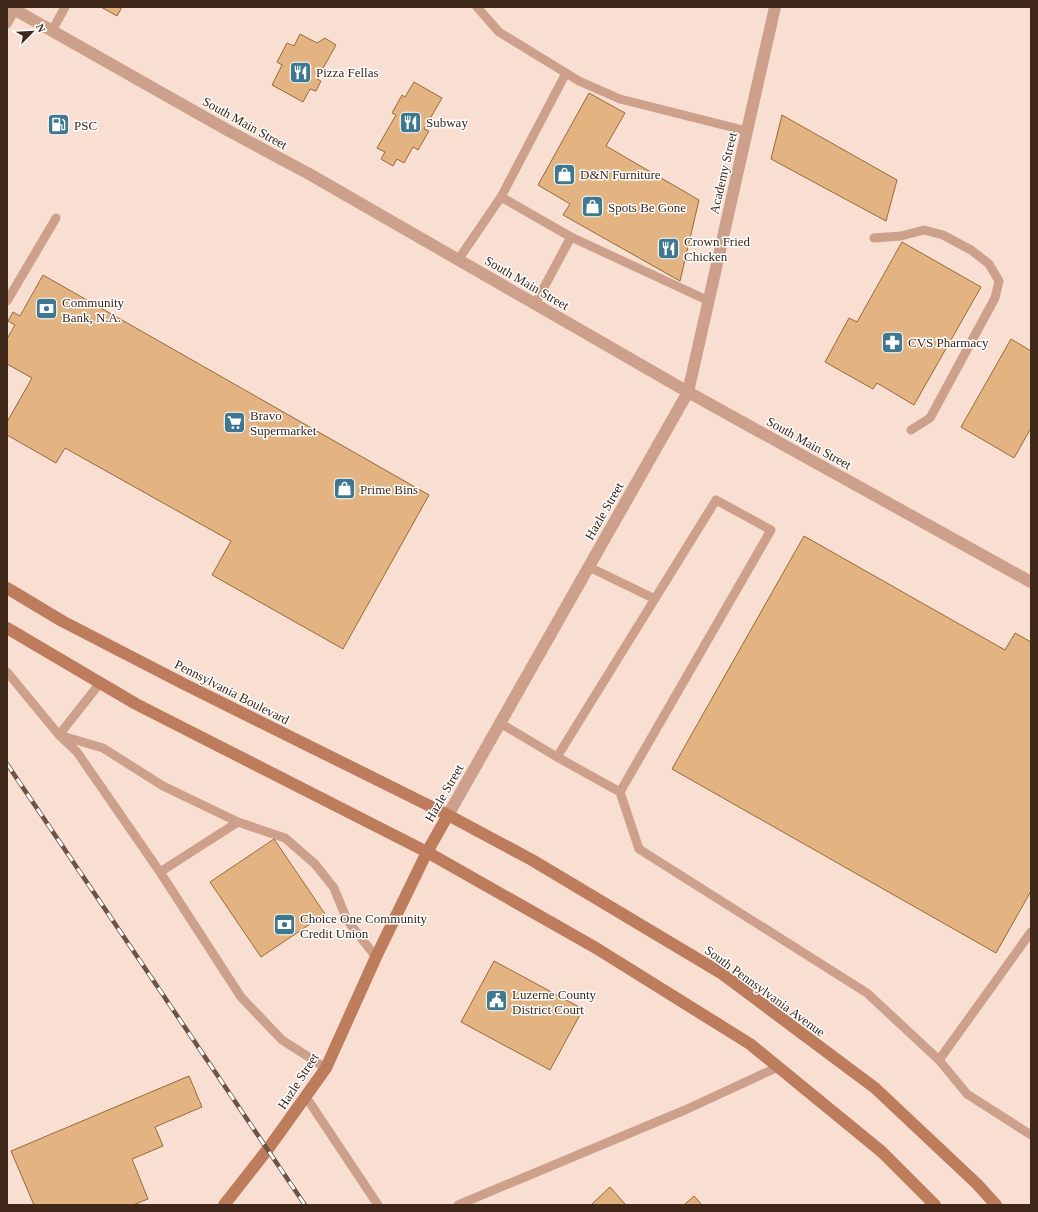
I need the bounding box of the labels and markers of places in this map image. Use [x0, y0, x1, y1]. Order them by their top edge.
restaurant icon: Pizza Fellas [287, 59, 313, 85]
place label: Pizza Fellas [316, 65, 378, 80]
restaurant icon: Subway [397, 109, 423, 135]
fuel station icon: PSC [45, 112, 71, 138]
place label: Subway [426, 115, 468, 130]
place label: PSC [74, 118, 97, 133]
shop icon: D&N Furniture [552, 161, 578, 187]
place label: D&N Furniture [580, 167, 661, 182]
shop icon: Spots Be Gone [580, 194, 606, 220]
place label: Spots Be Gone [608, 200, 686, 215]
place label: Crown Fried Chicken [684, 234, 751, 264]
restaurant icon: Crown Fried Chicken [655, 235, 681, 261]
place label: Community Bank, N.A. [62, 295, 125, 325]
bank icon: Community Bank, N.A. [34, 296, 60, 322]
pharmacy icon: CVS Pharmacy [880, 329, 906, 355]
place label: CVS Pharmacy [908, 335, 989, 350]
place label: Bravo Supermarket [250, 408, 317, 438]
supermarket icon: Bravo Supermarket [221, 409, 247, 435]
shop icon: Prime Bins [332, 476, 358, 502]
place label: Prime Bins [360, 482, 418, 497]
place label: Choice One Community Credit Union [300, 911, 428, 941]
bank icon: Choice One Community Credit Union [271, 912, 297, 938]
place label: Luzerne County District Court [512, 987, 597, 1017]
public building icon: Luzerne County District Court [483, 988, 509, 1014]

